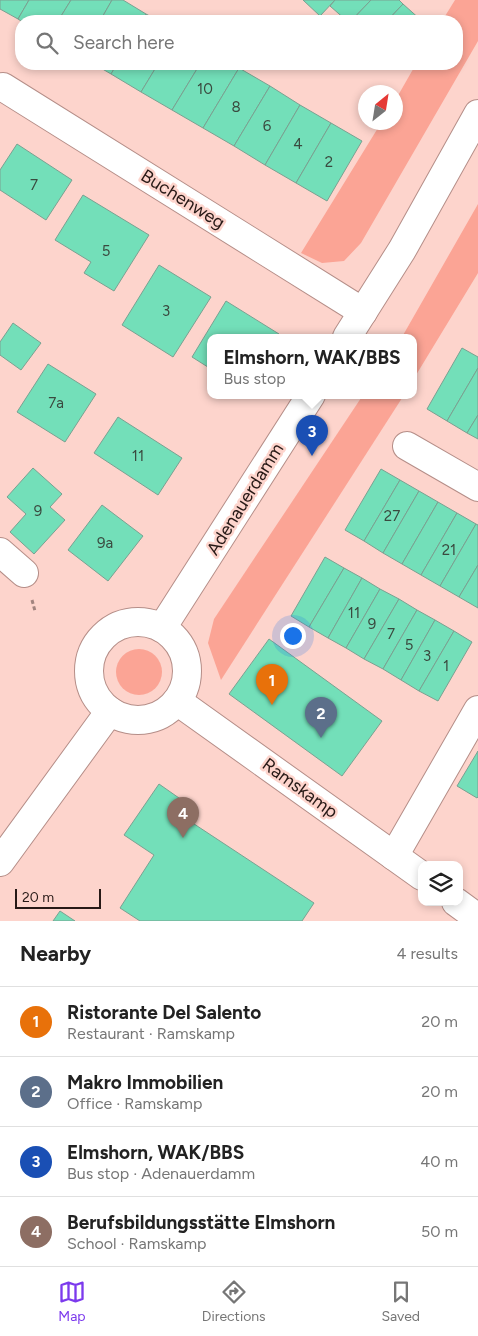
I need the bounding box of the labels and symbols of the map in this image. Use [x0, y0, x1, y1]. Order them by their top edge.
house number: 10 [197, 80, 213, 98]
north arrow [358, 85, 403, 130]
house number: 8 [231, 98, 241, 116]
house number: 6 [263, 117, 272, 135]
house number: 4 [293, 135, 303, 153]
house number: 2 [325, 153, 333, 171]
street label: Buchenweg [137, 165, 229, 233]
house number: 7 [30, 176, 38, 194]
house number: 5 [102, 242, 110, 260]
house number: 3 [162, 302, 170, 320]
house number: 7a [48, 394, 64, 412]
pin: 3 [296, 415, 328, 456]
street label: Adenauerdamm [202, 439, 288, 559]
house number: 11 [132, 447, 144, 465]
house number: 9 [34, 502, 42, 520]
house number: 27 [384, 507, 400, 525]
house number: 9a [97, 534, 113, 552]
house number: 21 [442, 541, 456, 559]
house number: 11 [348, 604, 360, 622]
house number: 9 [368, 615, 376, 633]
your location [280, 623, 306, 649]
house number: 7 [387, 625, 395, 643]
house number: 5 [405, 636, 413, 654]
house number: 3 [423, 647, 431, 665]
house number: 1 [443, 657, 449, 675]
pin: 1 [256, 664, 288, 705]
pin: 2 [305, 697, 337, 738]
street label: Ramskamp [258, 753, 342, 823]
pin: 4 [167, 797, 199, 838]
scale bar [15, 886, 101, 909]

